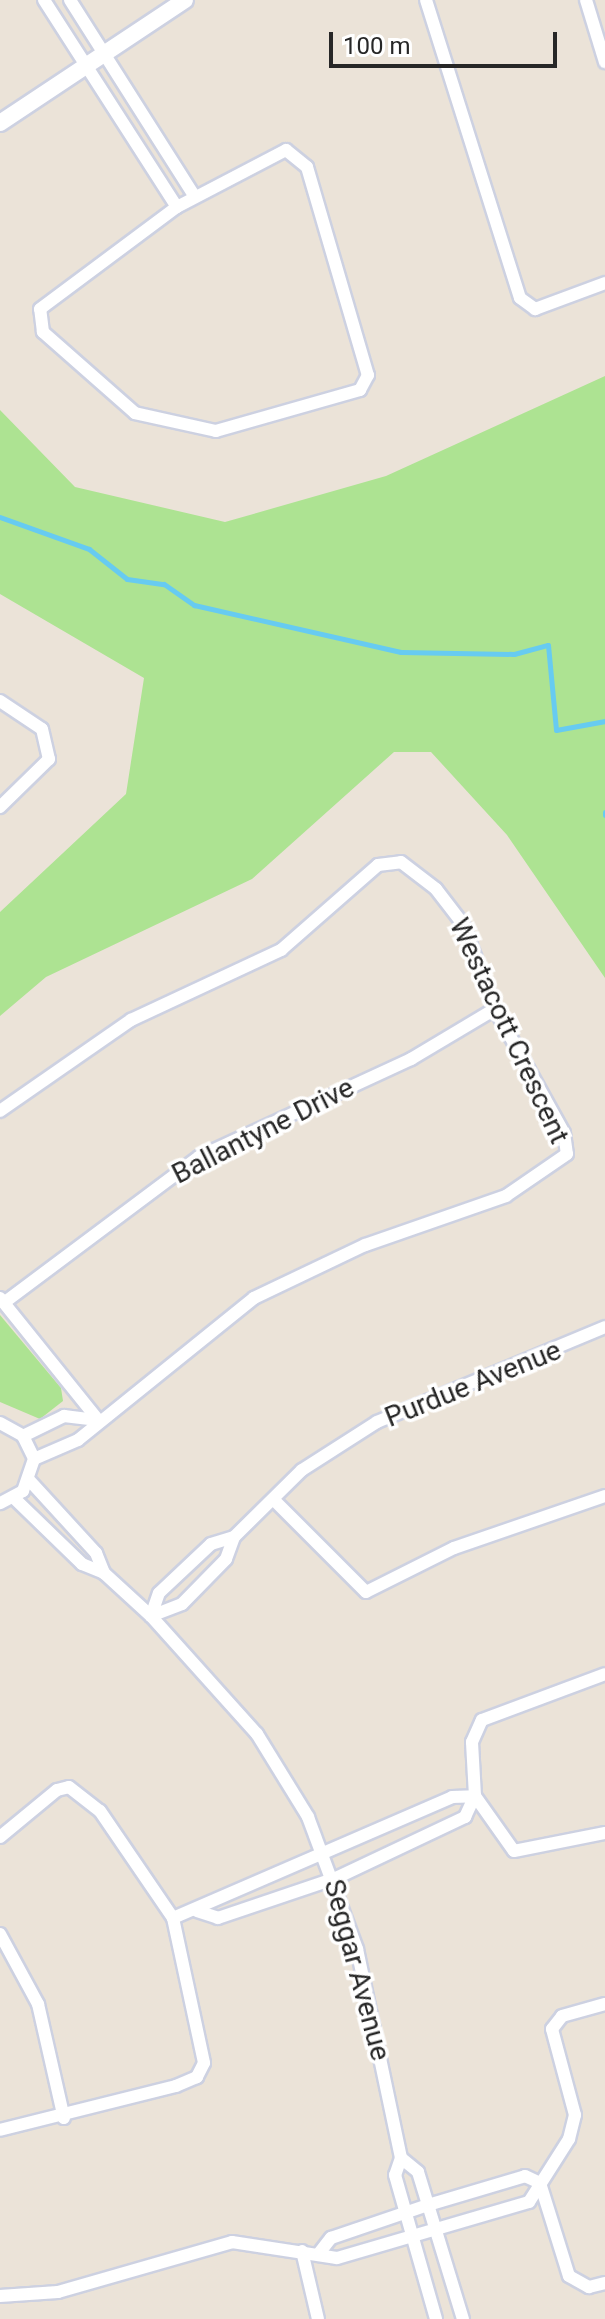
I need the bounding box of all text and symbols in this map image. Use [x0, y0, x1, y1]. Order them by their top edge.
scale bar [333, 16, 561, 66]
text: 100 m [343, 32, 410, 60]
street label: Westacott Crescent [442, 913, 576, 1149]
street label: Ballantyne Drive [166, 1071, 360, 1191]
street label: Purdue Avenue [380, 1333, 566, 1435]
street label: Seggar Avenue [317, 1876, 397, 2064]

